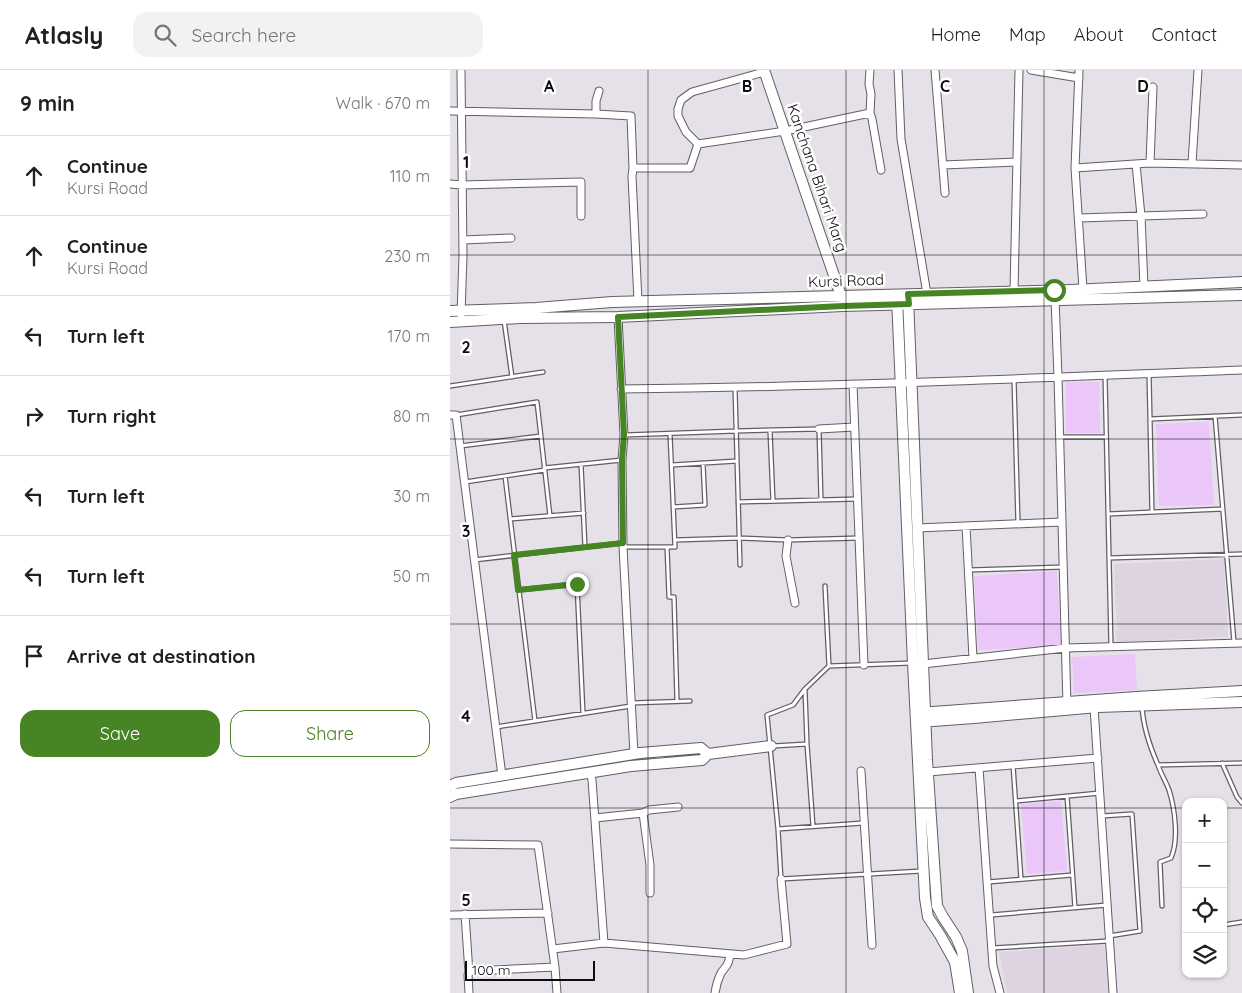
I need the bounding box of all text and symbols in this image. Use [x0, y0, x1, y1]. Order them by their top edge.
search box [133, 12, 483, 57]
text: Atlasly [25, 20, 103, 50]
icon: search [151, 21, 179, 49]
text: Search here [191, 23, 296, 47]
text: Home [931, 23, 981, 46]
text: Map [1009, 23, 1046, 46]
text: About [1074, 23, 1124, 46]
text: Contact [1152, 23, 1217, 46]
text: A [544, 76, 555, 96]
text: B [742, 76, 752, 96]
text: C [940, 76, 950, 96]
text: D [1137, 76, 1149, 96]
text: 9 min [20, 90, 75, 116]
text: Walk · 670 m [336, 93, 430, 113]
street label: Kanchana Bihari Marg [783, 101, 852, 254]
text: 1 [463, 152, 469, 172]
text: Continue [67, 154, 148, 178]
icon: ahead [20, 162, 48, 190]
text: 110 m [390, 166, 430, 186]
text: Kursi Road [67, 178, 148, 198]
text: Continue [67, 234, 148, 258]
icon: ahead [20, 242, 48, 270]
text: 230 m [384, 246, 430, 266]
text: Kursi Road [67, 258, 148, 278]
street label: Kursi Road [808, 270, 884, 291]
route start [1043, 279, 1066, 302]
icon: left [20, 322, 48, 350]
text: Turn left [67, 324, 145, 348]
text: 170 m [387, 326, 430, 346]
text: 2 [461, 337, 471, 357]
icon: right [20, 402, 48, 430]
text: Turn right [67, 404, 156, 428]
text: 80 m [393, 406, 430, 426]
icon: left [20, 482, 48, 510]
text: Turn left [67, 484, 145, 508]
text: 30 m [393, 486, 430, 506]
text: 3 [462, 521, 470, 541]
icon: left [20, 562, 48, 590]
text: Turn left [67, 564, 145, 588]
text: 50 m [393, 566, 430, 586]
route end [566, 573, 589, 596]
icon: arrive [20, 642, 48, 670]
text: Arrive at destination [67, 644, 256, 668]
text: 4 [461, 706, 471, 726]
button: Save [20, 710, 220, 757]
button: Share [230, 710, 430, 757]
map controls [1182, 798, 1227, 978]
button: + [1182, 798, 1227, 843]
button: − [1182, 843, 1227, 888]
button: locate [1182, 888, 1227, 933]
text: 5 [461, 890, 471, 910]
button: layers [1182, 933, 1227, 978]
scale bar [465, 958, 595, 981]
text: 100 m [472, 961, 510, 979]

